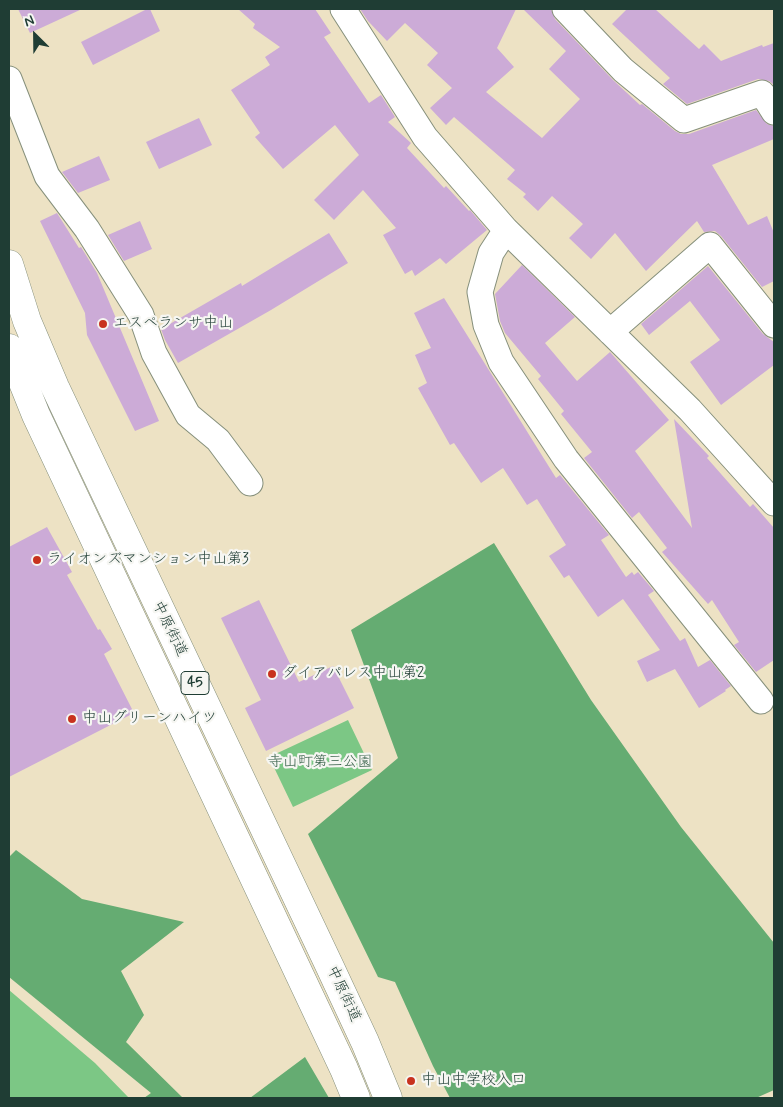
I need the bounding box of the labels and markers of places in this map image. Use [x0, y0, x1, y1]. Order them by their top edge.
place label: エスペランサ中山 [113, 315, 233, 333]
marker: エスペランサ中山 [97, 318, 109, 330]
place label: ライオンズマンション中山第3 [47, 551, 249, 569]
marker: ライオンズマンション中山第3 [31, 554, 43, 566]
place label: ダイアパレス中山第2 [282, 665, 424, 683]
marker: ダイアパレス中山第2 [266, 668, 278, 680]
place label: 中山グリーンハイツ [82, 710, 217, 728]
marker: 中山グリーンハイツ [66, 713, 78, 725]
place label: 中山中学校入口 [421, 1072, 526, 1090]
marker: 中山中学校入口 [405, 1075, 417, 1087]

